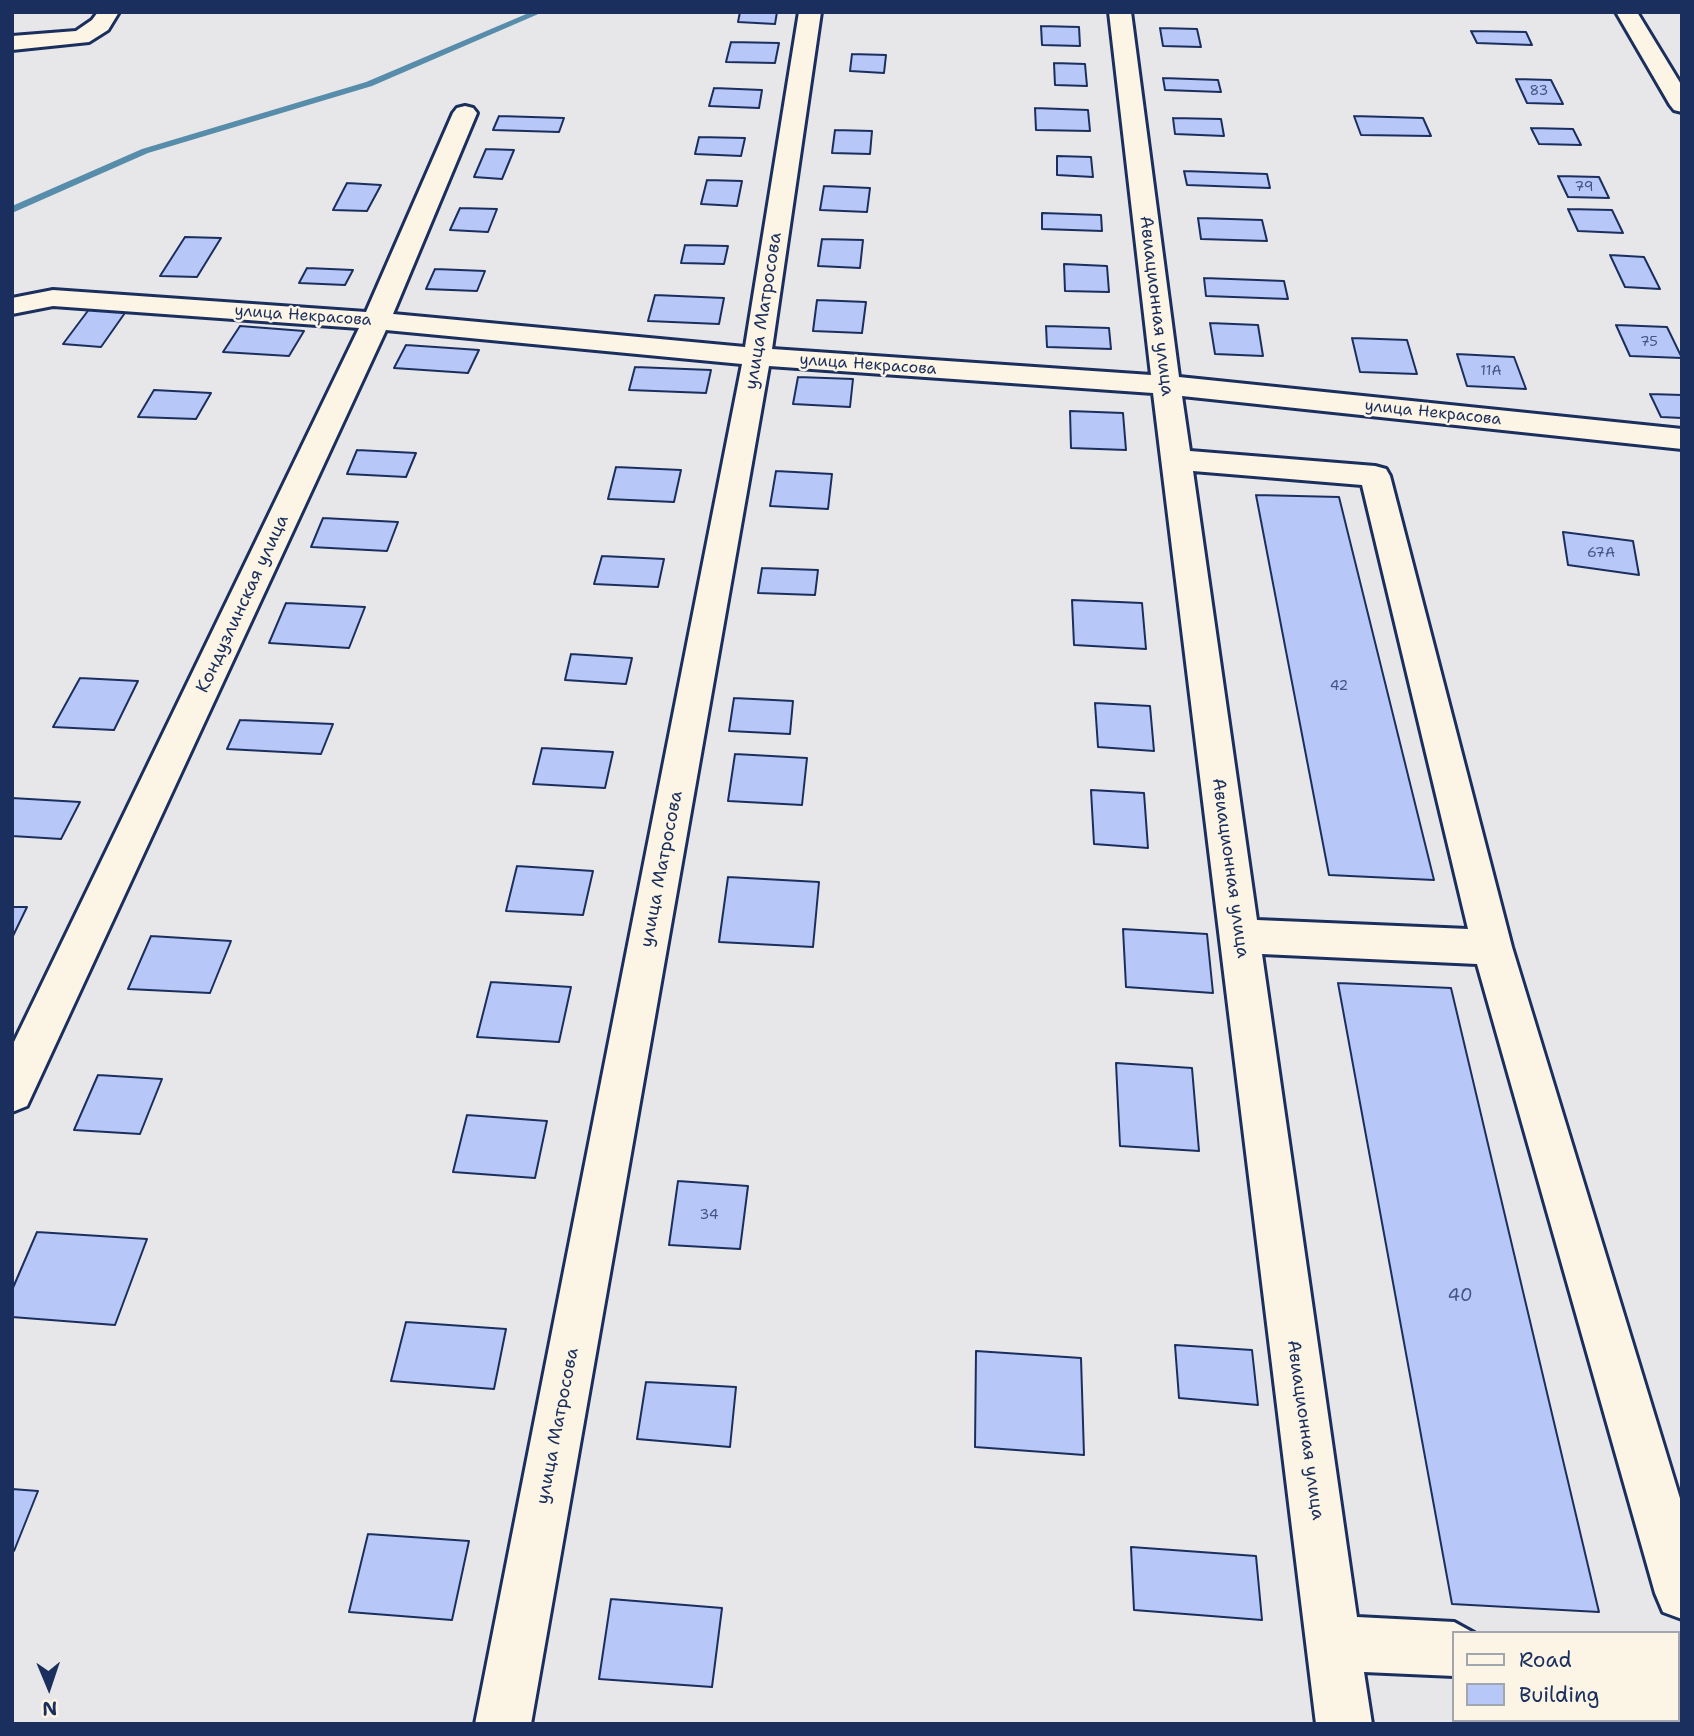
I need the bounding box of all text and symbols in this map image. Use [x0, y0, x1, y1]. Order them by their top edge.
house number: 83 [1530, 83, 1548, 99]
house number: 79 [1574, 179, 1594, 195]
street label: Авиационная улица [1134, 215, 1178, 397]
street label: улица Матросова [741, 231, 787, 391]
street label: улица Некрасова [234, 302, 372, 330]
house number: 75 [1640, 334, 1658, 350]
street label: улица Некрасова [799, 351, 937, 379]
house number: 11А [1480, 363, 1502, 379]
street label: улица Некрасова [1364, 396, 1502, 430]
street label: Кондузлинская улица [192, 511, 294, 697]
house number: 67А [1587, 545, 1615, 561]
house number: 42 [1330, 678, 1348, 694]
street label: Авиационная улица [1207, 777, 1253, 959]
street label: улица Матросова [636, 789, 688, 949]
house number: 34 [699, 1207, 719, 1223]
house number: 40 [1447, 1285, 1473, 1307]
street label: Авиационная улица [1282, 1339, 1328, 1521]
street label: улица Матросова [532, 1346, 584, 1506]
legend [1452, 1631, 1680, 1722]
text: Road [1519, 1646, 1572, 1674]
north arrow [14, 1652, 84, 1722]
text: Building [1519, 1681, 1599, 1709]
text: N [42, 1696, 58, 1721]

